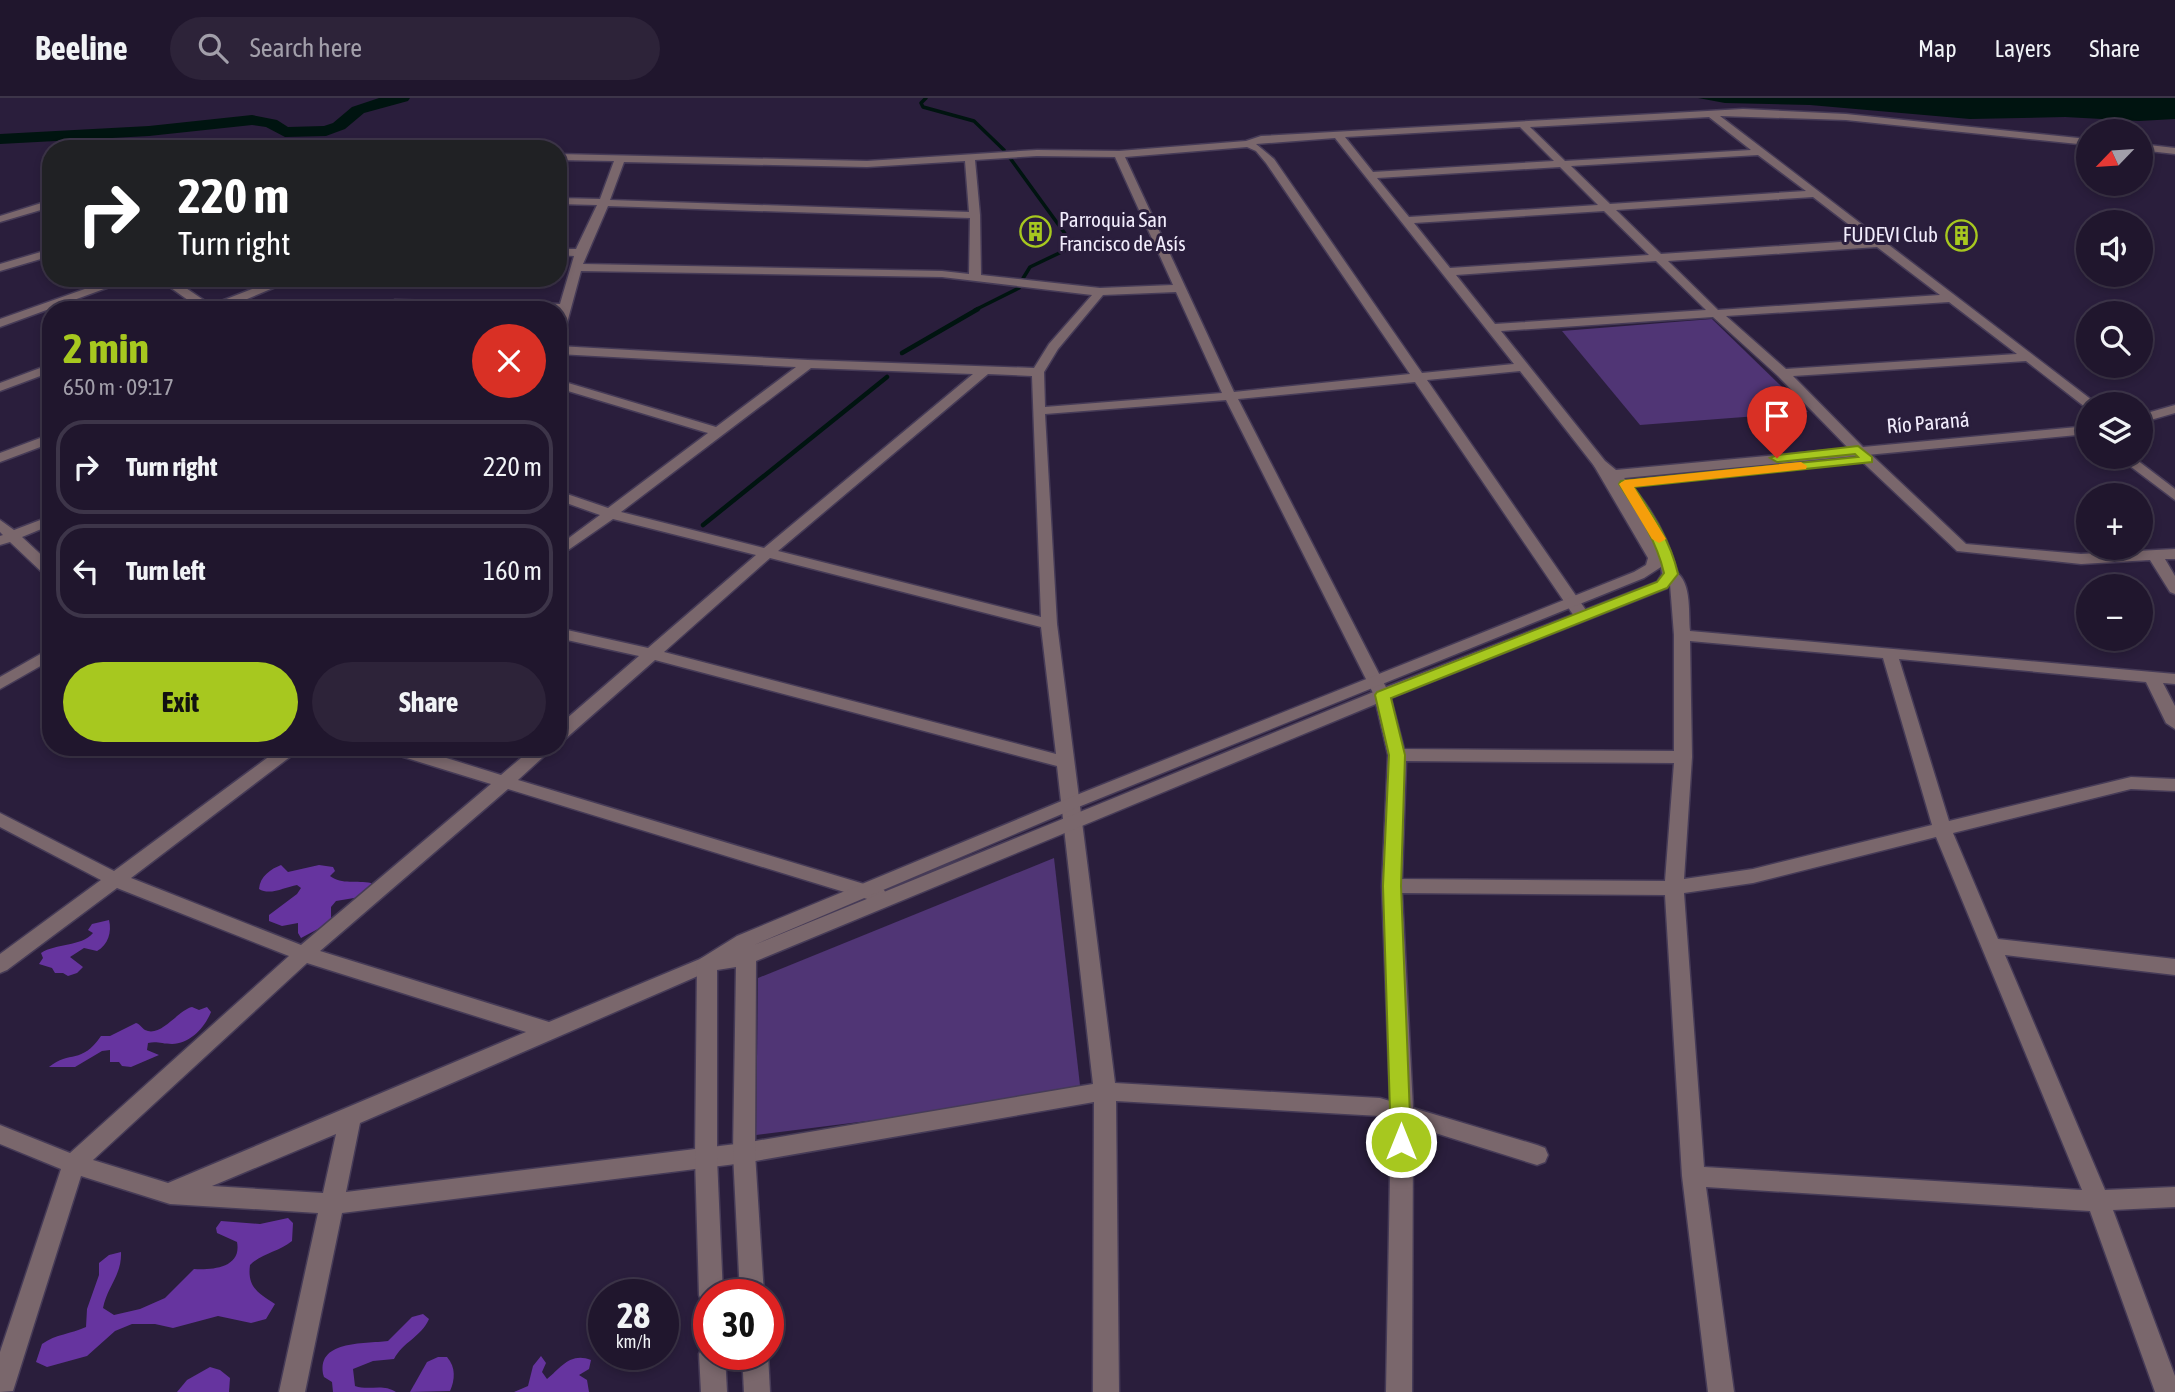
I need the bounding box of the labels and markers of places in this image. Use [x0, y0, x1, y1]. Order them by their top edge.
place label: Parroquia San Francisco de Asís [1059, 207, 1186, 255]
building icon: Parroquia San Francisco de Asís [1019, 215, 1053, 249]
building icon: FUDEVI Club [1944, 218, 1978, 252]
place label: FUDEVI Club [1843, 222, 1938, 246]
pin [1747, 386, 1807, 458]

